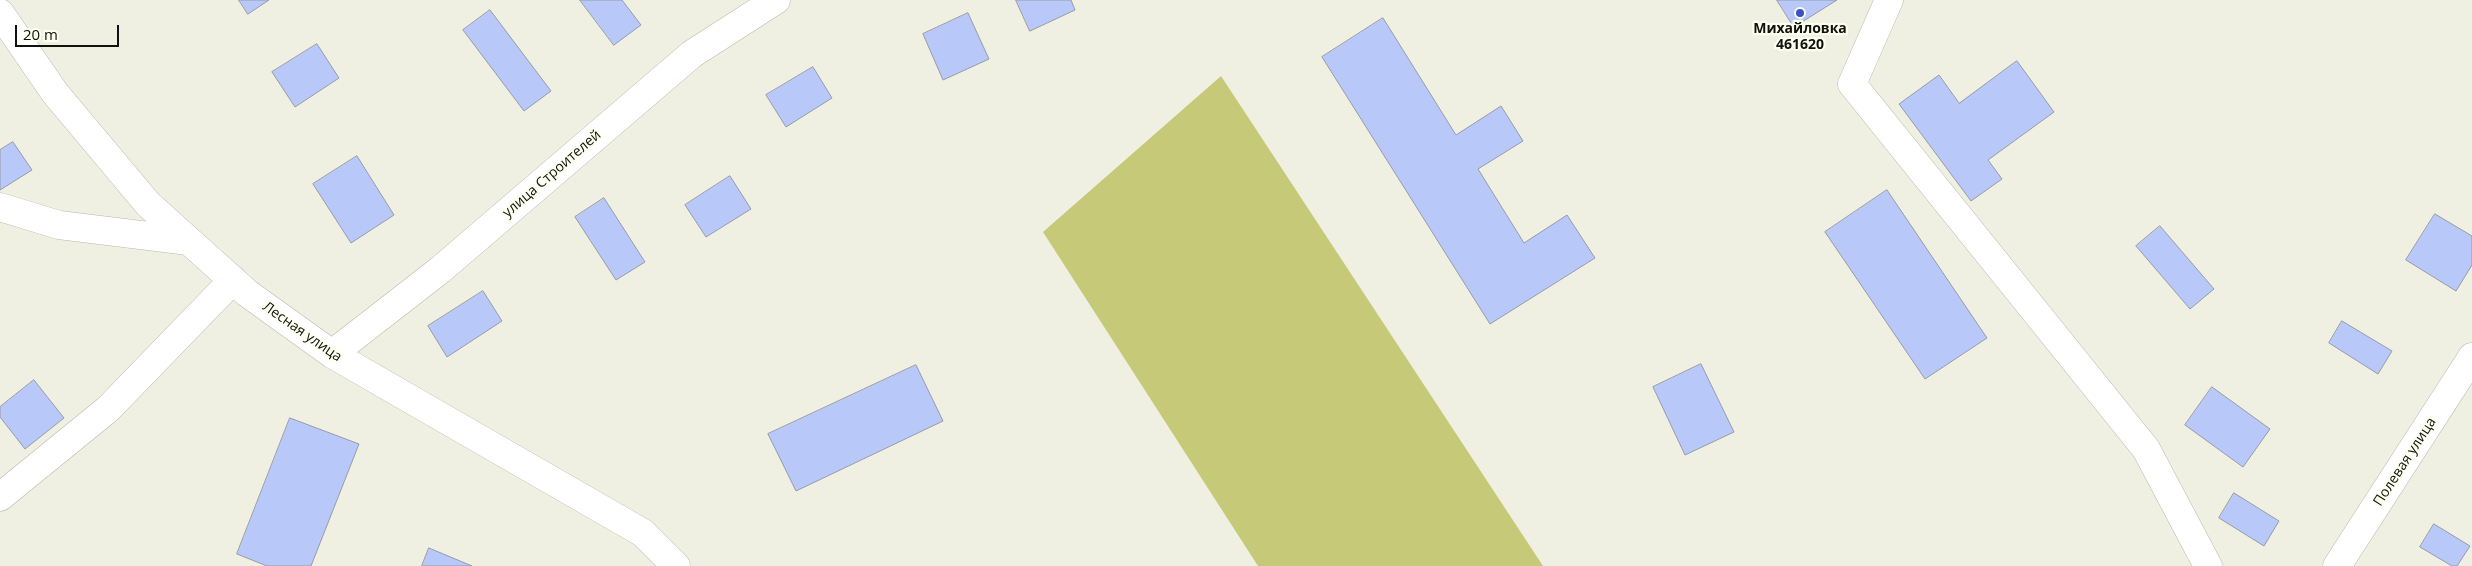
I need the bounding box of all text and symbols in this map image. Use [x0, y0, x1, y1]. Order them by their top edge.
marker: Михайловка 461620 [1794, 7, 1806, 19]
scale bar [18, 15, 121, 47]
place label: Михайловка 461620 [1753, 21, 1847, 54]
text: 20 m [23, 24, 58, 44]
street label: улица Строителей [499, 127, 605, 221]
street label: Лесная улица [259, 298, 345, 366]
street label: Полевая улица [2370, 415, 2440, 509]

